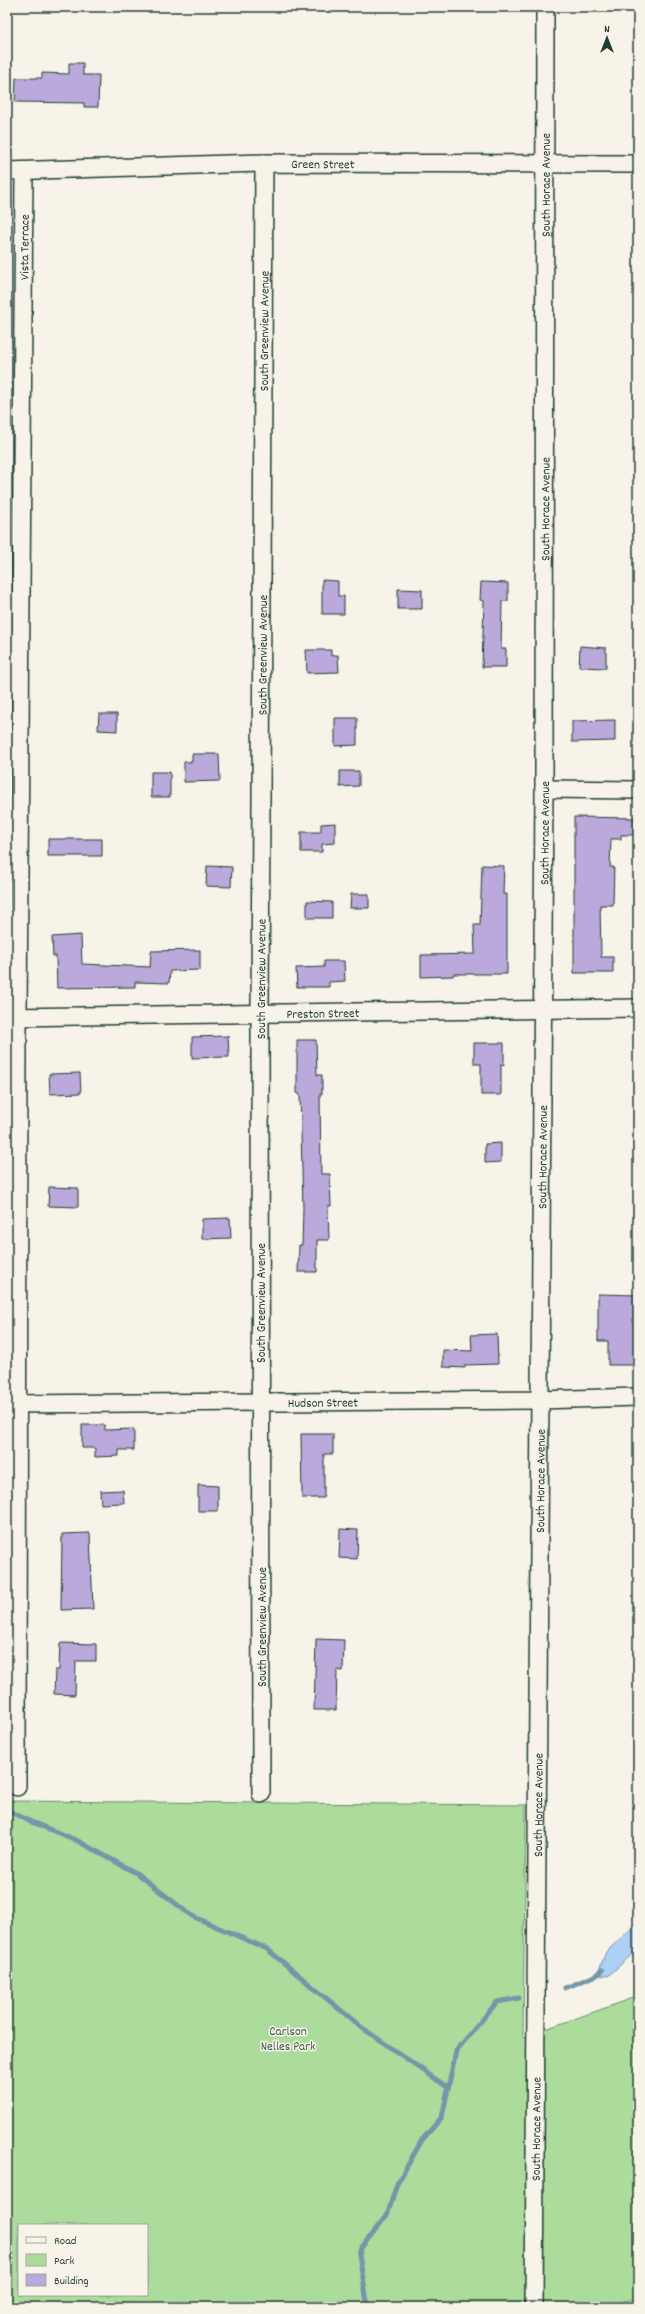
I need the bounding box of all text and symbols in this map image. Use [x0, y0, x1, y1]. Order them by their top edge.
north arrow [587, 18, 627, 58]
text: N [604, 22, 610, 38]
street label: South Horace Avenue [538, 133, 557, 237]
street label: Green Street [291, 156, 355, 175]
street label: Vista Terrace [16, 214, 36, 280]
street label: South Greenview Avenue [256, 271, 275, 391]
street label: South Horace Avenue [537, 457, 556, 561]
street label: South Greenview Avenue [254, 595, 274, 715]
street label: South Horace Avenue [536, 781, 556, 885]
street label: South Greenview Avenue [253, 919, 272, 1039]
street label: Preston Street [286, 1005, 360, 1025]
street label: South Horace Avenue [534, 1105, 554, 1209]
street label: South Greenview Avenue [253, 1243, 272, 1363]
street label: Hudson Street [288, 1394, 358, 1414]
street label: South Horace Avenue [532, 1429, 552, 1533]
street label: South Greenview Avenue [254, 1567, 273, 1687]
street label: South Horace Avenue [530, 1753, 550, 1857]
park label: Carlson Nelles Park [261, 2023, 315, 2057]
street label: South Horace Avenue [528, 2077, 548, 2181]
legend [18, 2224, 148, 2296]
text: Road [54, 2233, 76, 2250]
text: Park [54, 2253, 75, 2270]
text: Building [54, 2273, 89, 2290]

